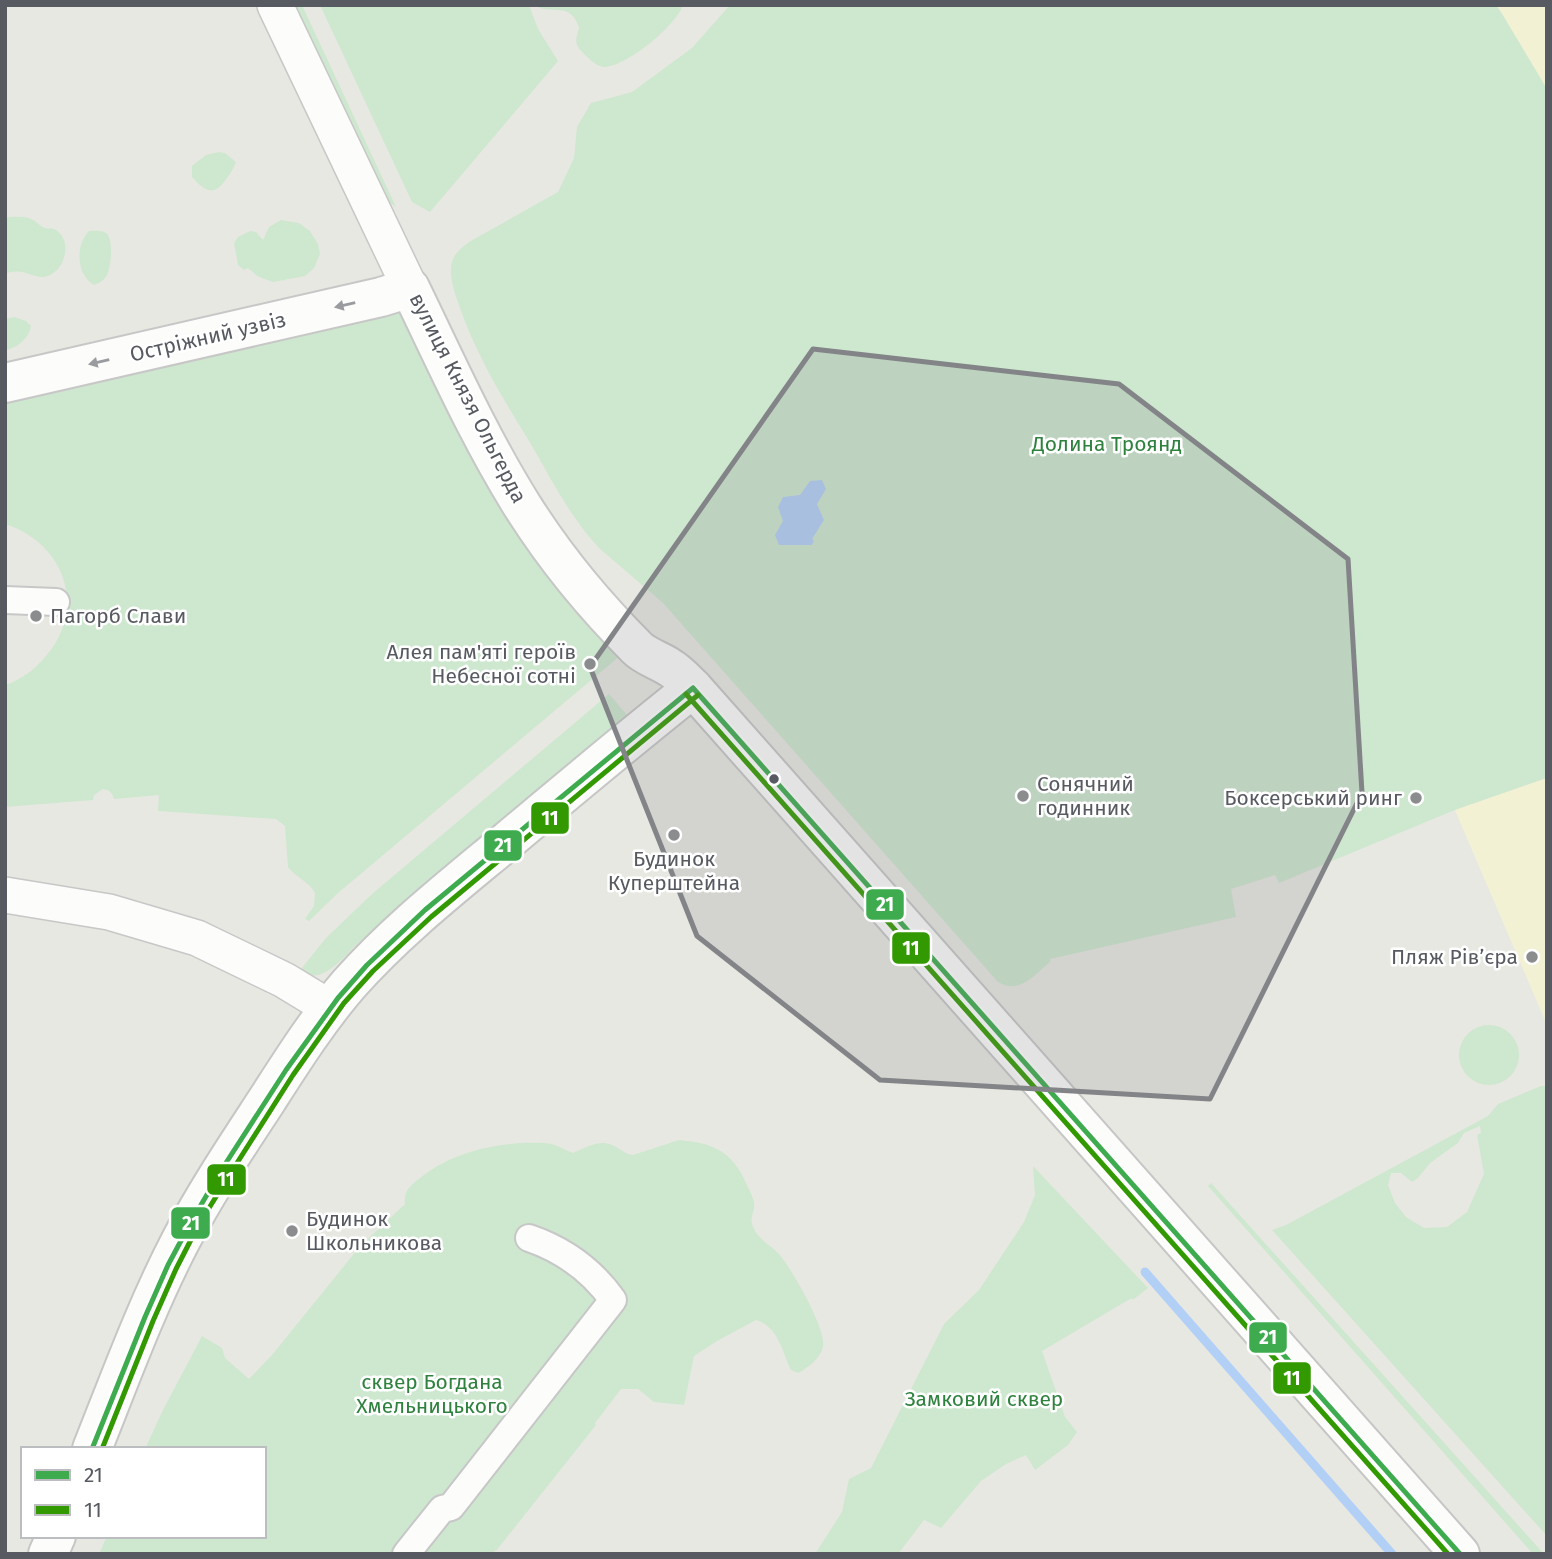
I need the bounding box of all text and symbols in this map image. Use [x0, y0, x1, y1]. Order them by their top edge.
street label: вулиця Князя Ольгерда [404, 289, 532, 507]
one-way arrow [333, 300, 355, 311]
street label: Остріжний узвіз [127, 306, 289, 368]
one-way arrow [88, 356, 110, 367]
park label: Долина Троянд [1031, 431, 1182, 457]
place label: Пагорб Слави [50, 603, 186, 629]
marker: Пагорб Слави [28, 608, 44, 624]
place label: Алея пам'яті героїв Небесної сотні [386, 639, 576, 689]
marker: Алея пам'яті героїв Небесної сотні [582, 656, 598, 672]
place label: Сонячний годинник [1037, 771, 1134, 821]
unlabelled marker [767, 772, 781, 786]
place label: Боксерський ринг [1224, 785, 1402, 811]
marker: Сонячний годинник [1015, 788, 1031, 804]
marker: Боксерський ринг [1408, 790, 1424, 806]
line badge: 11 [530, 801, 570, 835]
text: 11 [541, 807, 559, 830]
marker: Будинок Куперштейна [666, 827, 682, 843]
line badge: 21 [483, 829, 523, 862]
text: 21 [494, 834, 512, 857]
place label: Будинок Куперштейна [608, 846, 740, 896]
line badge: 21 [865, 888, 905, 921]
text: 21 [876, 893, 894, 916]
line badge: 11 [891, 931, 931, 965]
text: 11 [902, 937, 920, 960]
place label: Пляж Рівʼєра [1391, 944, 1518, 970]
marker: Пляж Рівʼєра [1524, 949, 1540, 965]
line badge: 11 [206, 1163, 247, 1196]
text: 11 [217, 1168, 235, 1191]
line badge: 21 [170, 1206, 211, 1240]
place label: Будинок Школьникова [306, 1206, 442, 1256]
text: 21 [182, 1212, 200, 1235]
marker: Будинок Школьникова [284, 1223, 300, 1239]
line badge: 21 [1248, 1321, 1288, 1354]
text: 21 [1259, 1326, 1277, 1349]
line badge: 11 [1272, 1361, 1312, 1395]
text: 11 [1283, 1367, 1301, 1390]
park label: сквер Богдана Хмельницького [356, 1369, 508, 1419]
park label: Замковий сквер [905, 1386, 1063, 1412]
legend [21, 1447, 266, 1538]
text: 21 [84, 1462, 103, 1488]
text: 11 [84, 1497, 102, 1523]

